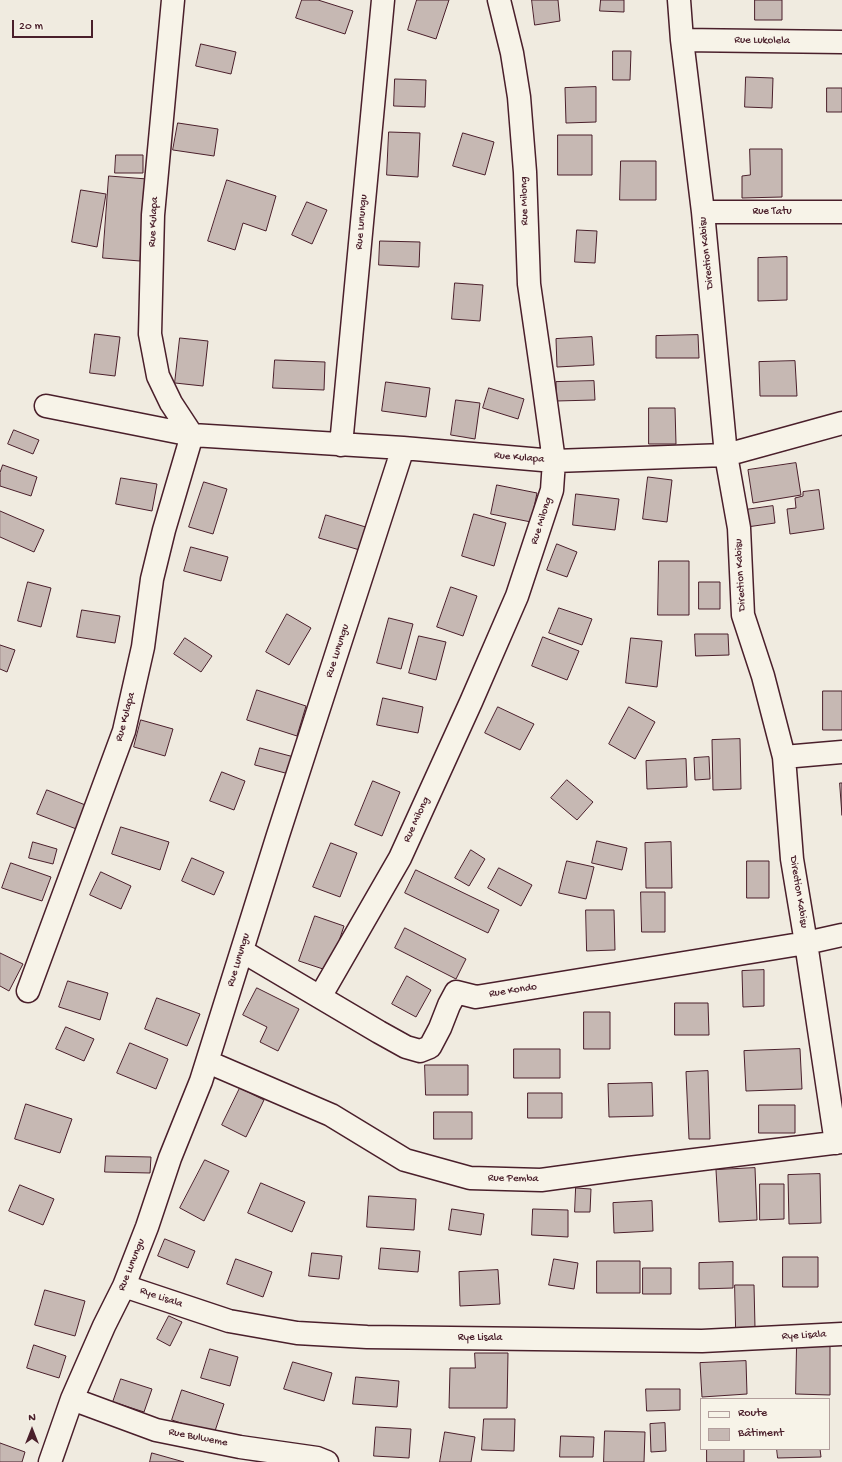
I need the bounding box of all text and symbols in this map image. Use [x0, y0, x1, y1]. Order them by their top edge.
scale bar [14, 12, 95, 38]
text: 20 m [19, 20, 43, 34]
street label: Rue Lukolela [734, 34, 790, 48]
street label: Rue Milong [518, 176, 532, 226]
street label: Rue Lunungu [353, 194, 371, 250]
street label: Rue Kulapa [146, 196, 162, 248]
street label: Rue Tatu [752, 205, 792, 219]
street label: Direction Kabisu [697, 216, 717, 290]
street label: Rue Kulapa [493, 449, 545, 467]
street label: Rue Milong [528, 496, 556, 546]
street label: Direction Kabisu [733, 538, 749, 612]
street label: Rue Lunungu [323, 623, 353, 679]
street label: Rue Kulapa [113, 691, 139, 743]
street label: Rue Milong [401, 795, 433, 845]
street label: Direction Kabisu [786, 855, 810, 929]
street label: Rue Lunungu [225, 932, 253, 988]
street label: Rue Kondo [488, 981, 538, 1001]
street label: Rue Pemba [488, 1172, 538, 1186]
street label: Rue Lunungu [115, 1237, 149, 1293]
street label: Rye Lisala [138, 1285, 184, 1311]
street label: Rye Lisala [781, 1328, 827, 1344]
street label: Rye Lisala [458, 1331, 502, 1345]
legend [700, 1398, 830, 1450]
text: Route [738, 1407, 767, 1421]
north arrow [12, 1410, 52, 1450]
text: N [28, 1412, 36, 1424]
street label: Rue Bulweme [167, 1426, 229, 1450]
text: Bâtiment [738, 1427, 784, 1441]

